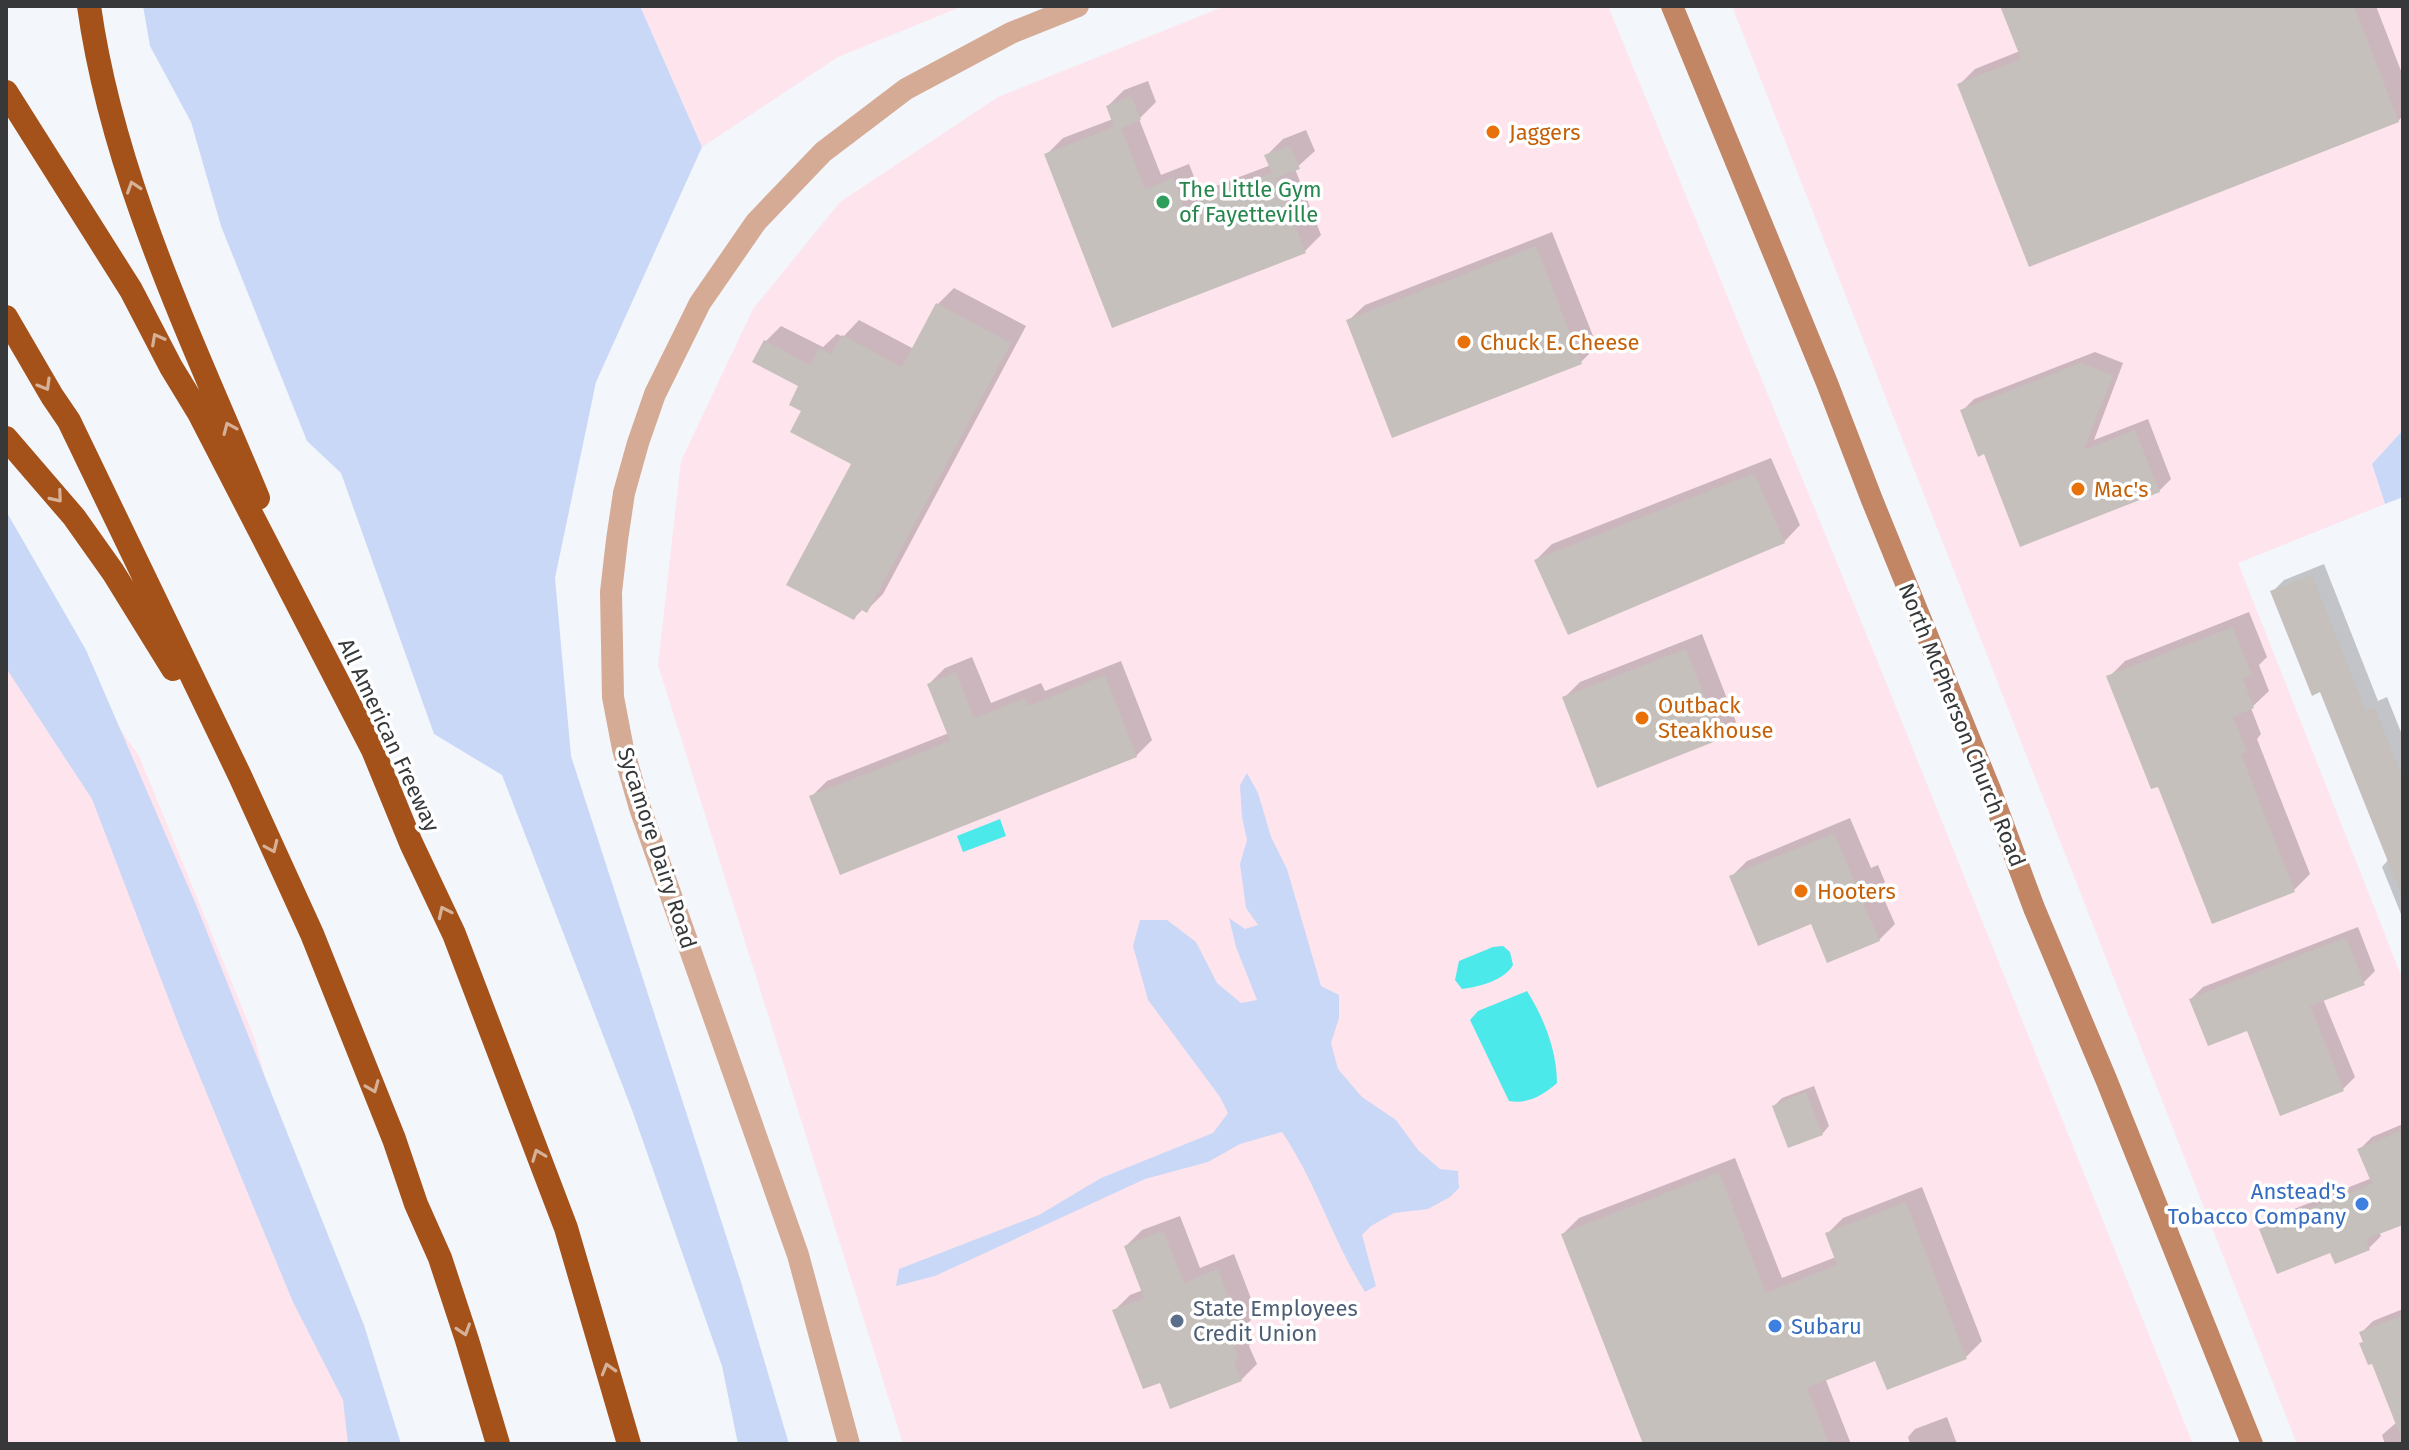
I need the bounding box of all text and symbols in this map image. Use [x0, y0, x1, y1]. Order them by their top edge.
place label: Jaggers [1509, 119, 1580, 146]
marker: Jaggers [1484, 123, 1502, 141]
place label: The Little Gym of Fayetteville [1179, 176, 1322, 228]
one-way arrow [126, 181, 142, 194]
marker: The Little Gym of Fayetteville [1154, 193, 1172, 211]
place label: Chuck E. Cheese [1480, 329, 1640, 356]
one-way arrow [151, 333, 166, 347]
marker: Chuck E. Cheese [1455, 333, 1473, 351]
one-way arrow [35, 376, 51, 391]
one-way arrow [223, 422, 239, 436]
place label: Mac's [2094, 476, 2148, 503]
marker: Mac's [2069, 480, 2087, 498]
one-way arrow [47, 488, 62, 503]
street label: North McPherson Church Road [1893, 579, 2031, 871]
street label: All American Freeway [332, 634, 446, 836]
place label: Outback Steakhouse [1658, 692, 1773, 744]
marker: Outback Steakhouse [1633, 709, 1651, 727]
street label: Sycamore Dairy Road [612, 744, 702, 952]
one-way arrow [262, 839, 278, 853]
place label: Hooters [1817, 878, 1896, 905]
marker: Hooters [1792, 882, 1810, 900]
one-way arrow [438, 906, 454, 921]
one-way arrow [364, 1079, 380, 1093]
one-way arrow [531, 1149, 548, 1163]
place label: Anstead's Tobacco Company [2167, 1178, 2346, 1230]
marker: Anstead's Tobacco Company [2353, 1195, 2371, 1213]
place label: State Employees Credit Union [1193, 1295, 1358, 1347]
marker: State Employees Credit Union [1168, 1312, 1186, 1330]
place label: Subaru [1791, 1313, 1862, 1340]
marker: Subaru [1766, 1317, 1784, 1335]
one-way arrow [455, 1323, 471, 1336]
one-way arrow [601, 1362, 617, 1376]

